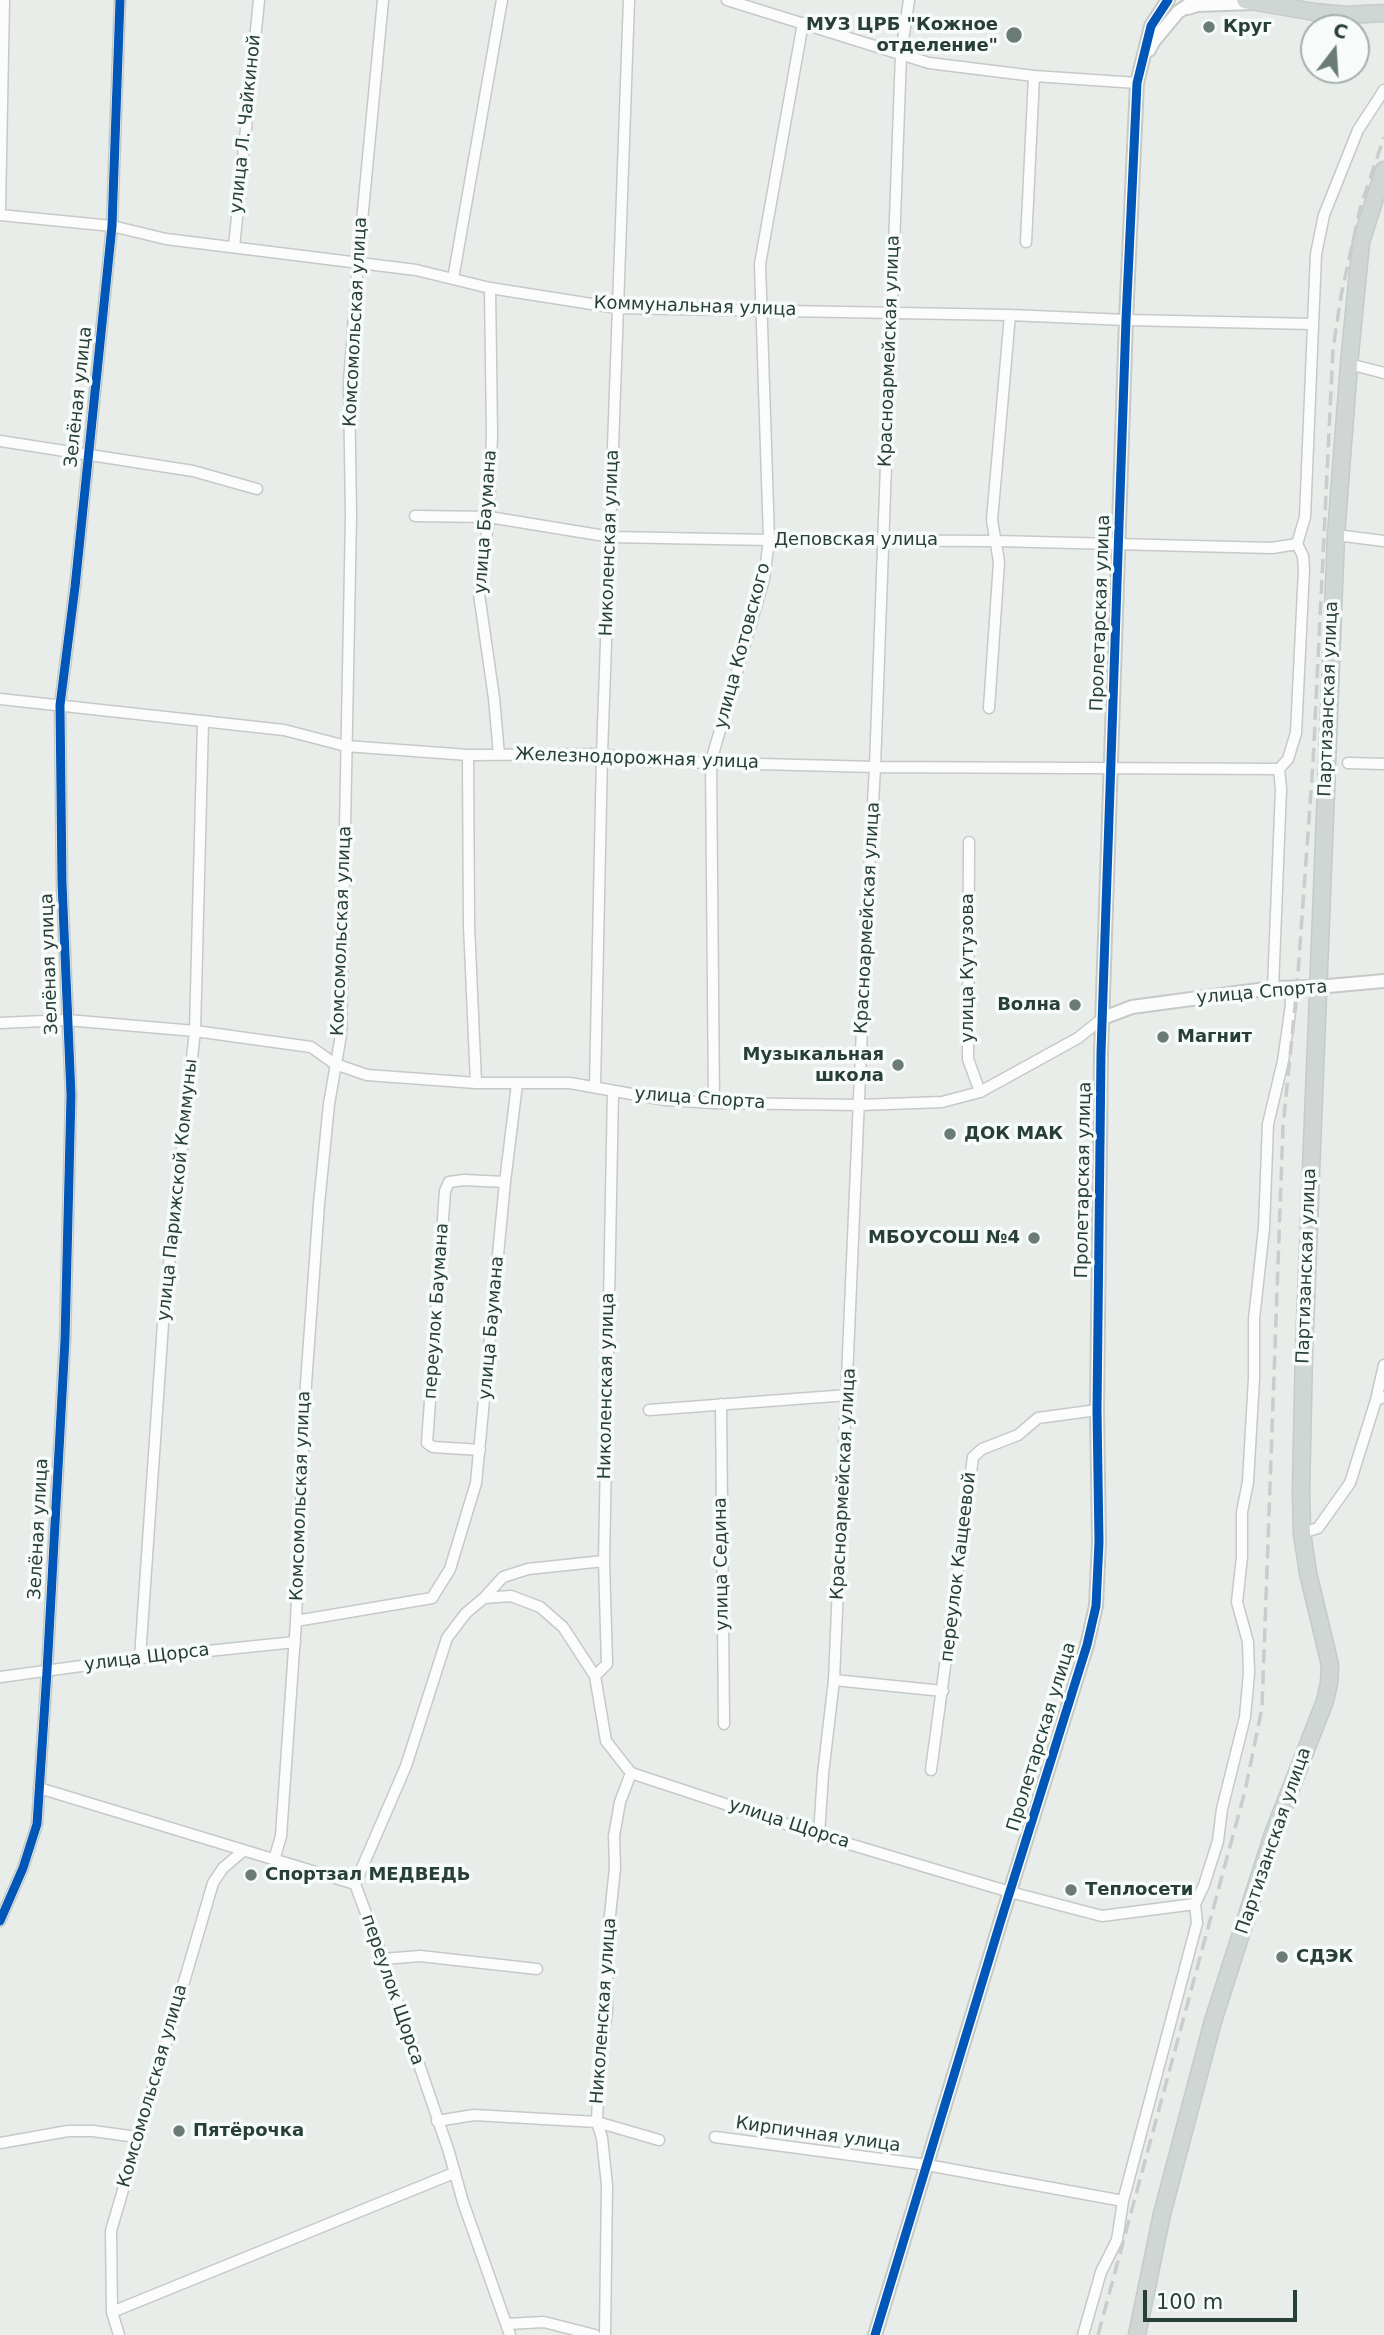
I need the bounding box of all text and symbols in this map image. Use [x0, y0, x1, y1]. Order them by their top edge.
place label: МУЗ ЦРБ "Кожное отделение" [806, 14, 998, 56]
north arrow [1300, 14, 1370, 84]
place label: Круг [1223, 16, 1272, 38]
text: С [1331, 18, 1350, 43]
marker: Круг [1201, 19, 1217, 35]
marker: МУЗ ЦРБ "Кожное отделение" [1004, 25, 1024, 45]
street label: улица Л. Чайкиной [226, 33, 266, 215]
street label: Комсомольская улица [340, 216, 372, 428]
street label: Красноармейская улица [875, 235, 905, 467]
street label: Коммунальная улица [593, 293, 797, 321]
street label: Зелёная улица [61, 325, 97, 469]
street label: улица Баумана [470, 449, 502, 595]
street label: Николенская улица [596, 449, 624, 637]
street label: Пролетарская улица [1087, 514, 1115, 712]
street label: Деповская улица [774, 529, 938, 551]
street label: улица Котовского [710, 561, 776, 731]
street label: Партизанская улица [1315, 601, 1343, 797]
street label: Железнодорожная улица [515, 744, 759, 774]
street label: Красноармейская улица [851, 801, 885, 1035]
street label: Комсомольская улица [328, 825, 356, 1037]
street label: Зелёная улица [37, 893, 63, 1035]
street label: улица Кутузова [957, 893, 979, 1043]
street label: улица Спорта [1196, 977, 1328, 1009]
place label: Волна [997, 994, 1061, 1016]
marker: Волна [1067, 997, 1083, 1013]
place label: Магнит [1177, 1026, 1252, 1048]
marker: Магнит [1155, 1029, 1171, 1045]
place label: Музыкальная школа [743, 1044, 884, 1086]
marker: Музыкальная школа [890, 1057, 906, 1073]
street label: улица Парижской Коммуны [153, 1058, 203, 1322]
street label: Пролетарская улица [1071, 1081, 1097, 1279]
street label: улица Спорта [634, 1084, 766, 1114]
place label: ДОК МАК [964, 1123, 1063, 1145]
marker: ДОК МАК [942, 1126, 958, 1142]
street label: Партизанская улица [1293, 1168, 1321, 1364]
street label: переулок Баумана [420, 1222, 454, 1400]
place label: МБОУСОШ №4 [868, 1227, 1020, 1249]
marker: МБОУСОШ №4 [1026, 1230, 1042, 1246]
street label: улица Баумана [475, 1255, 509, 1401]
street label: Николенская улица [595, 1292, 619, 1480]
street label: Красноармейская улица [827, 1367, 861, 1601]
street label: Комсомольская улица [287, 1390, 315, 1602]
street label: Зелёная улица [25, 1458, 53, 1600]
street label: переулок Кащеевой [937, 1471, 981, 1663]
street label: улица Седина [710, 1497, 734, 1631]
street label: улица Щорса [83, 1640, 211, 1676]
street label: Пролетарская улица [1003, 1640, 1081, 1834]
street label: Партизанская улица [1232, 1745, 1316, 1937]
street label: улица Щорса [726, 1794, 852, 1854]
place label: Спортзал МЕДВЕДЬ [265, 1864, 470, 1886]
marker: Спортзал МЕДВЕДЬ [243, 1867, 259, 1883]
place label: Теплосети [1085, 1879, 1193, 1901]
marker: Теплосети [1063, 1882, 1079, 1898]
street label: переулок Щорса [356, 1912, 428, 2068]
street label: Николенская улица [587, 1917, 621, 2105]
place label: СДЭК [1296, 1946, 1353, 1968]
marker: СДЭК [1274, 1949, 1290, 1965]
street label: Комсомольская улица [114, 1982, 192, 2190]
street label: Кирпичная улица [734, 2113, 902, 2157]
place label: Пятёрочка [193, 2120, 304, 2142]
marker: Пятёрочка [171, 2123, 187, 2139]
scale bar [1146, 2276, 1300, 2320]
text: 100 m [1156, 2290, 1223, 2314]

